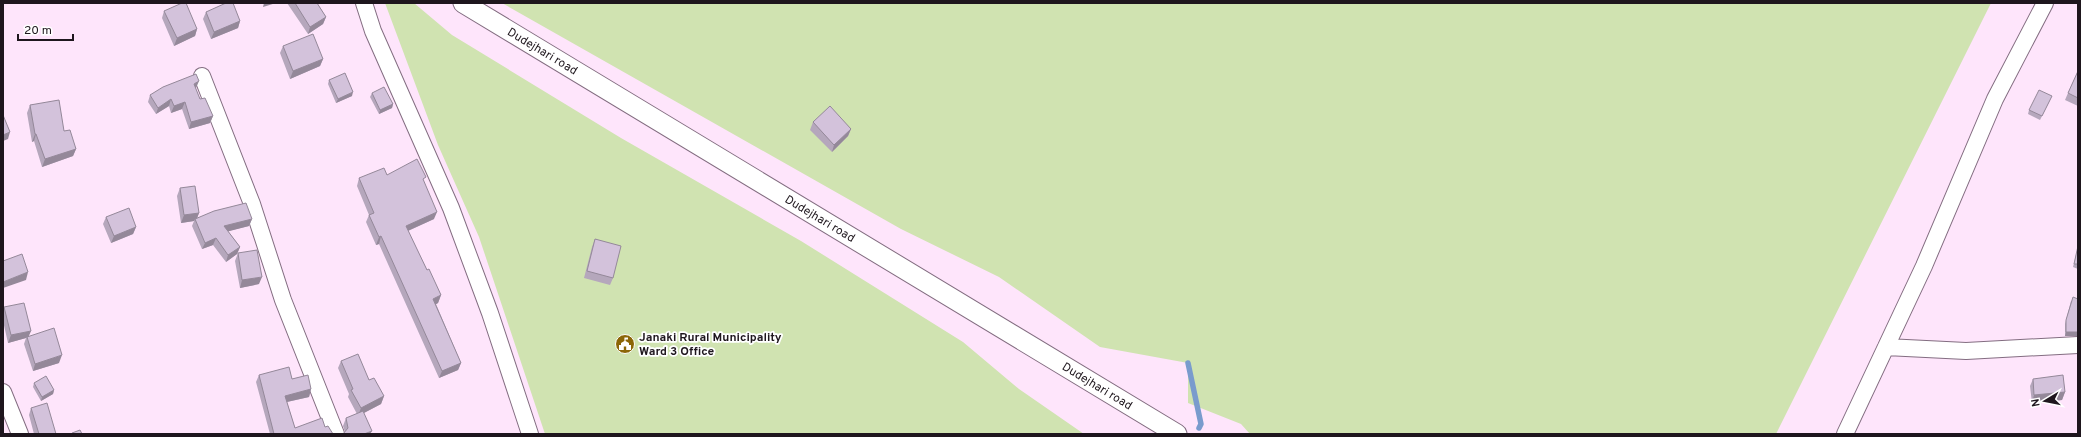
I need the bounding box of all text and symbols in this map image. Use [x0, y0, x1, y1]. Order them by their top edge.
scale bar [18, 16, 73, 42]
text: 20 m [24, 23, 52, 39]
street label: Dudejhari road [504, 25, 580, 79]
street label: Dudejhari road [781, 192, 858, 247]
place label: Janaki Rural Municipality Ward 3 Office [639, 330, 782, 360]
public building icon: Janaki Rural Municipality Ward 3 Office [614, 333, 636, 355]
street label: Dudejhari road [1059, 359, 1135, 414]
north arrow [2025, 381, 2065, 421]
text: N [2029, 397, 2044, 408]

